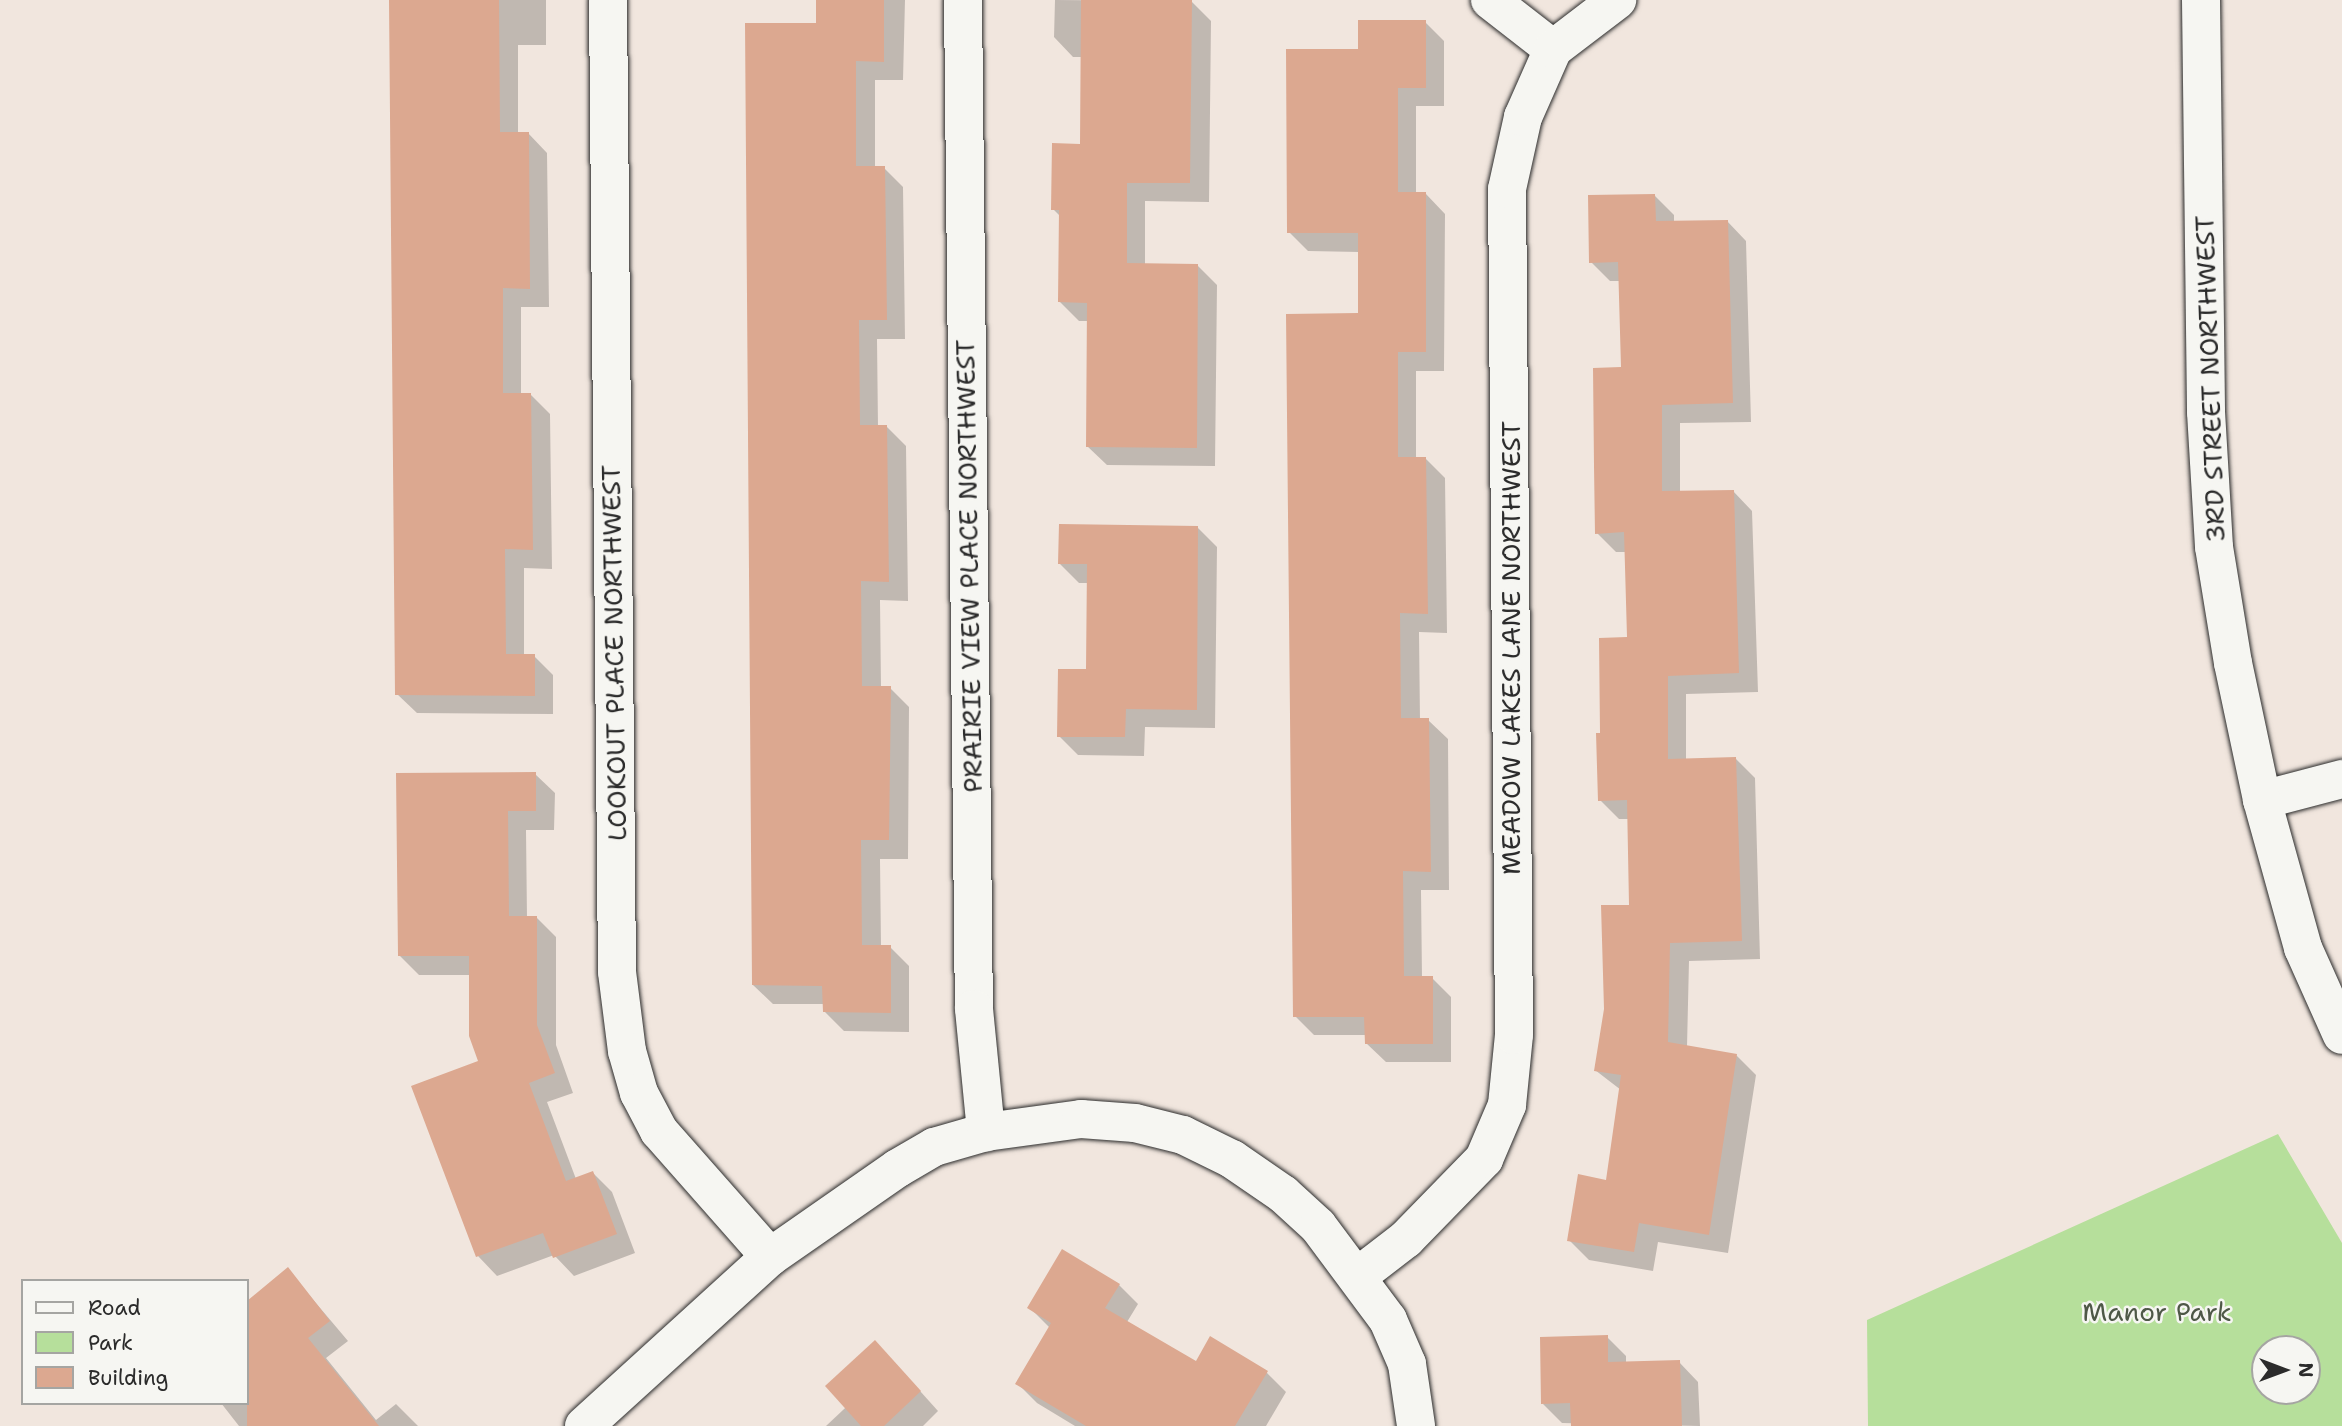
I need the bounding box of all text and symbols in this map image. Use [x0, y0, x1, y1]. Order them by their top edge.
street label: 3RD STREET NORTHWEST [2189, 215, 2231, 543]
street label: PRAIRIE VIEW PLACE NORTHWEST [949, 339, 989, 793]
street label: MEADOW LAKES LANE NORTHWEST [1495, 421, 1527, 875]
street label: LOOKOUT PLACE NORTHWEST [595, 465, 633, 841]
legend [21, 1279, 248, 1405]
text: Road [88, 1294, 141, 1322]
park label: Manor Park [2082, 1296, 2232, 1328]
text: Park [88, 1329, 133, 1357]
north arrow [2251, 1335, 2321, 1405]
text: N [2293, 1362, 2318, 1378]
text: Building [88, 1364, 168, 1392]

